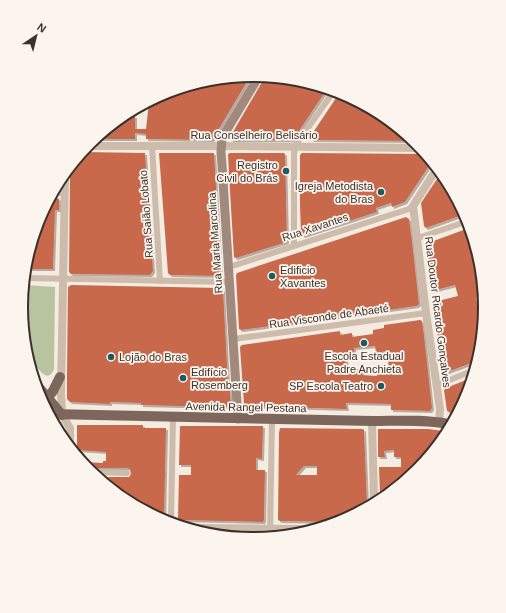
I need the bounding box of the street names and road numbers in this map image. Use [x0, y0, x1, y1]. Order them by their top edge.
street label: Rua Conselheiro Belisário [190, 129, 318, 141]
street label: Rua Saião Lobato [137, 170, 155, 258]
street label: Rua Maria Marcolina [205, 191, 225, 294]
street label: Rua Xavantes [280, 210, 350, 243]
street label: Rua Doutor Ricardo Gonçalves [423, 236, 453, 389]
street label: Rua Visconde de Abaeté [268, 302, 390, 330]
street label: Avenida Rangel Pestana [185, 400, 307, 414]

